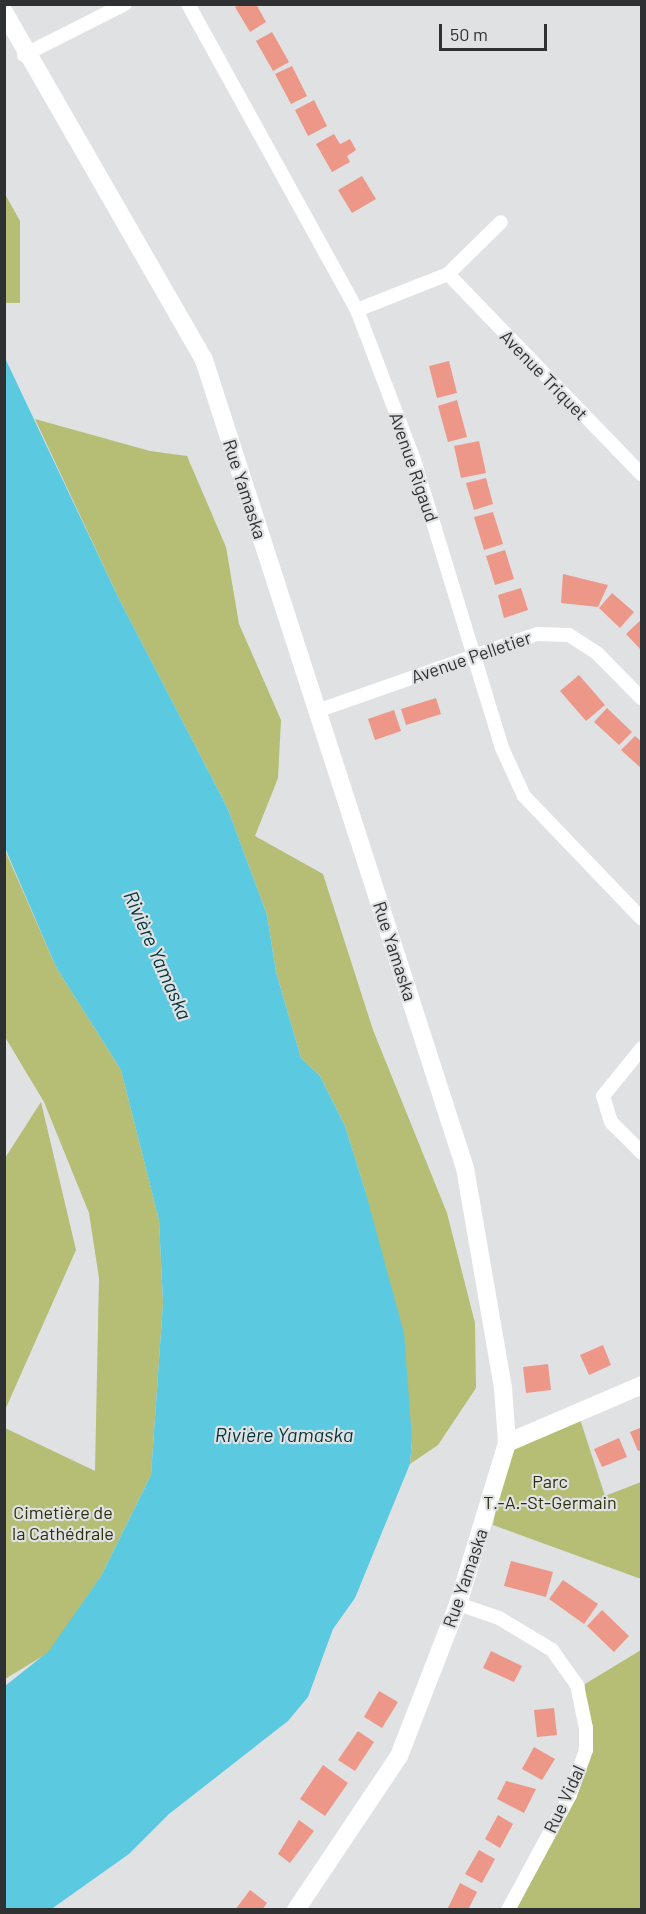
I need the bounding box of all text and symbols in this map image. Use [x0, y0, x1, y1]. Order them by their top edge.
scale bar [442, 12, 550, 50]
text: 50 m [450, 23, 488, 45]
street label: Avenue Triquet [496, 325, 592, 425]
street label: Avenue Rigaud [385, 409, 443, 525]
street label: Rue Yamaska [219, 437, 271, 541]
street label: Avenue Pelletier [408, 626, 534, 688]
water label: Rivière Yamaska [119, 887, 197, 1023]
street label: Rue Yamaska [369, 899, 421, 1003]
water label: Rivière Yamaska [215, 1422, 353, 1446]
park label: Parc T.-A.-St-Germain [483, 1471, 617, 1514]
park label: Cimetière de la Cathédrale [12, 1502, 114, 1544]
street label: Rue Yamaska [438, 1526, 492, 1630]
street label: Rue Vidal [539, 1762, 589, 1836]

